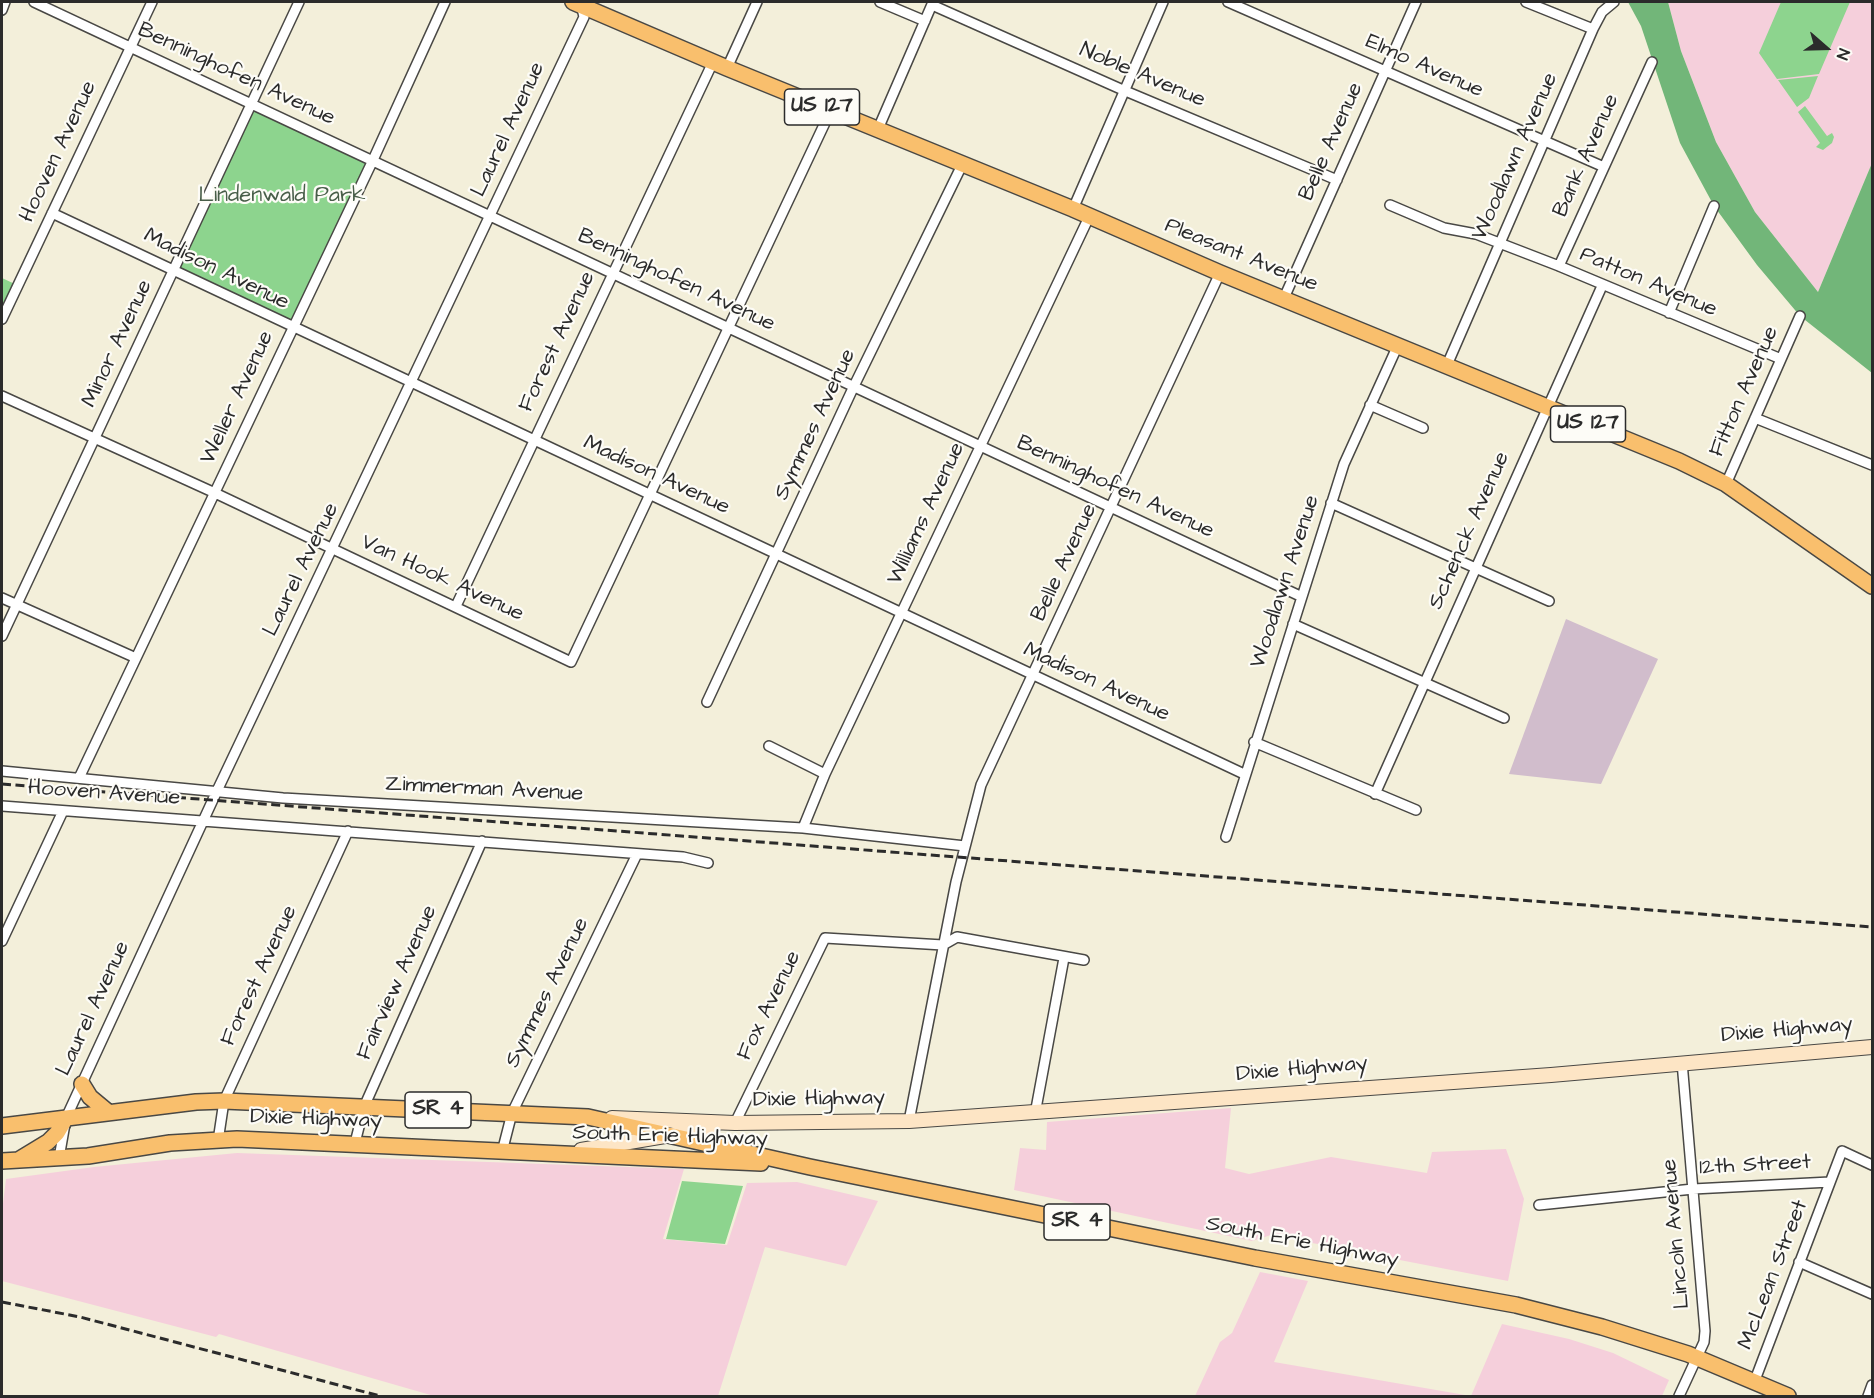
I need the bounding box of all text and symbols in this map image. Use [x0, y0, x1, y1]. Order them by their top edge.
street label: Benninghofen Avenue [133, 18, 339, 132]
north arrow [1796, 18, 1856, 78]
street label: Elmo Avenue [1361, 29, 1487, 105]
street label: Noble Avenue [1075, 38, 1209, 114]
text: N [1831, 46, 1855, 63]
street label: Laurel Avenue [466, 59, 552, 201]
street label: Woodlawn Avenue [1467, 69, 1565, 245]
street label: Hooven Avenue [15, 77, 103, 227]
street label: Belle Avenue [1294, 79, 1370, 205]
road number: US 127 [784, 89, 860, 125]
street label: Bank Avenue [1548, 91, 1626, 221]
park label: Lindenwald Park [198, 183, 366, 209]
street label: Pleasant Avenue [1160, 213, 1322, 299]
street label: Madison Avenue [139, 223, 293, 317]
street label: Benninghofen Avenue [573, 224, 779, 338]
street label: Patton Avenue [1575, 242, 1721, 324]
street label: Forest Avenue [514, 268, 602, 416]
street label: Minor Avenue [77, 276, 159, 412]
street label: Fitton Avenue [1704, 323, 1786, 461]
street label: Weller Avenue [196, 327, 280, 469]
street label: Symmes Avenue [769, 345, 863, 505]
road number: US 127 [1550, 406, 1626, 442]
street label: Madison Avenue [579, 431, 733, 521]
street label: Benninghofen Avenue [1012, 431, 1218, 545]
street label: Williams Avenue [883, 439, 971, 589]
street label: Schenck Avenue [1423, 448, 1517, 614]
street label: Woodlawn Avenue [1246, 492, 1326, 672]
street label: Laurel Avenue [258, 499, 346, 641]
street label: Belle Avenue [1026, 500, 1104, 626]
street label: Van Hook Avenue [356, 530, 528, 628]
street label: Madison Avenue [1019, 638, 1173, 728]
street label: Zimmerman Avenue [384, 772, 584, 808]
street label: Hooven Avenue [27, 776, 181, 812]
street label: Forest Avenue [216, 902, 304, 1050]
street label: Fairview Avenue [352, 902, 444, 1064]
street label: Symmes Avenue [500, 914, 596, 1072]
street label: Laurel Avenue [51, 938, 137, 1080]
street label: Fox Avenue [732, 947, 808, 1065]
street label: Dixie Highway [1720, 1012, 1854, 1050]
street label: Dixie Highway [1235, 1051, 1369, 1089]
street label: Dixie Highway [753, 1086, 885, 1114]
road number: SR 4 [405, 1092, 471, 1128]
street label: Dixie Highway [250, 1105, 382, 1135]
street label: South Erie Highway [572, 1120, 768, 1154]
street label: 12th Street [1698, 1150, 1812, 1182]
street label: Lincoln Avenue [1657, 1158, 1697, 1310]
street label: McLean Street [1733, 1196, 1815, 1354]
road number: SR 4 [1044, 1204, 1110, 1240]
street label: South Erie Highway [1204, 1211, 1400, 1275]

